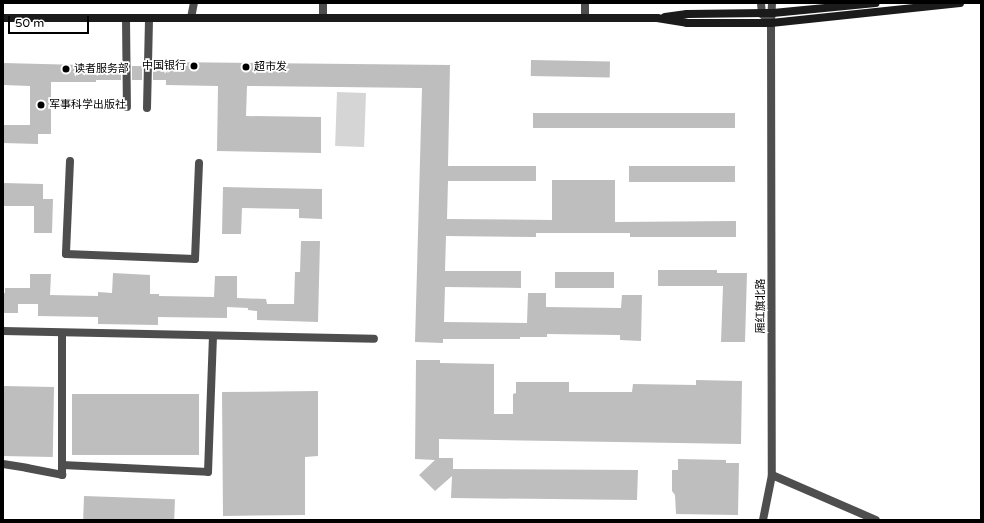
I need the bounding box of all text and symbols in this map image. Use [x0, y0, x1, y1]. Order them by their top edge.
scale bar [10, 8, 91, 34]
text: 50 m [15, 16, 44, 30]
place label: 中国银行 [142, 59, 186, 73]
place label: 超市发 [254, 60, 287, 74]
marker: 中国银行 [189, 61, 199, 71]
place label: 读者服务部 [74, 62, 129, 76]
marker: 超市发 [241, 62, 251, 72]
marker: 读者服务部 [61, 64, 71, 74]
place label: 军事科学出版社 [49, 98, 126, 112]
marker: 军事科学出版社 [36, 100, 46, 110]
street label: 厢红旗北路 [754, 279, 768, 333]

